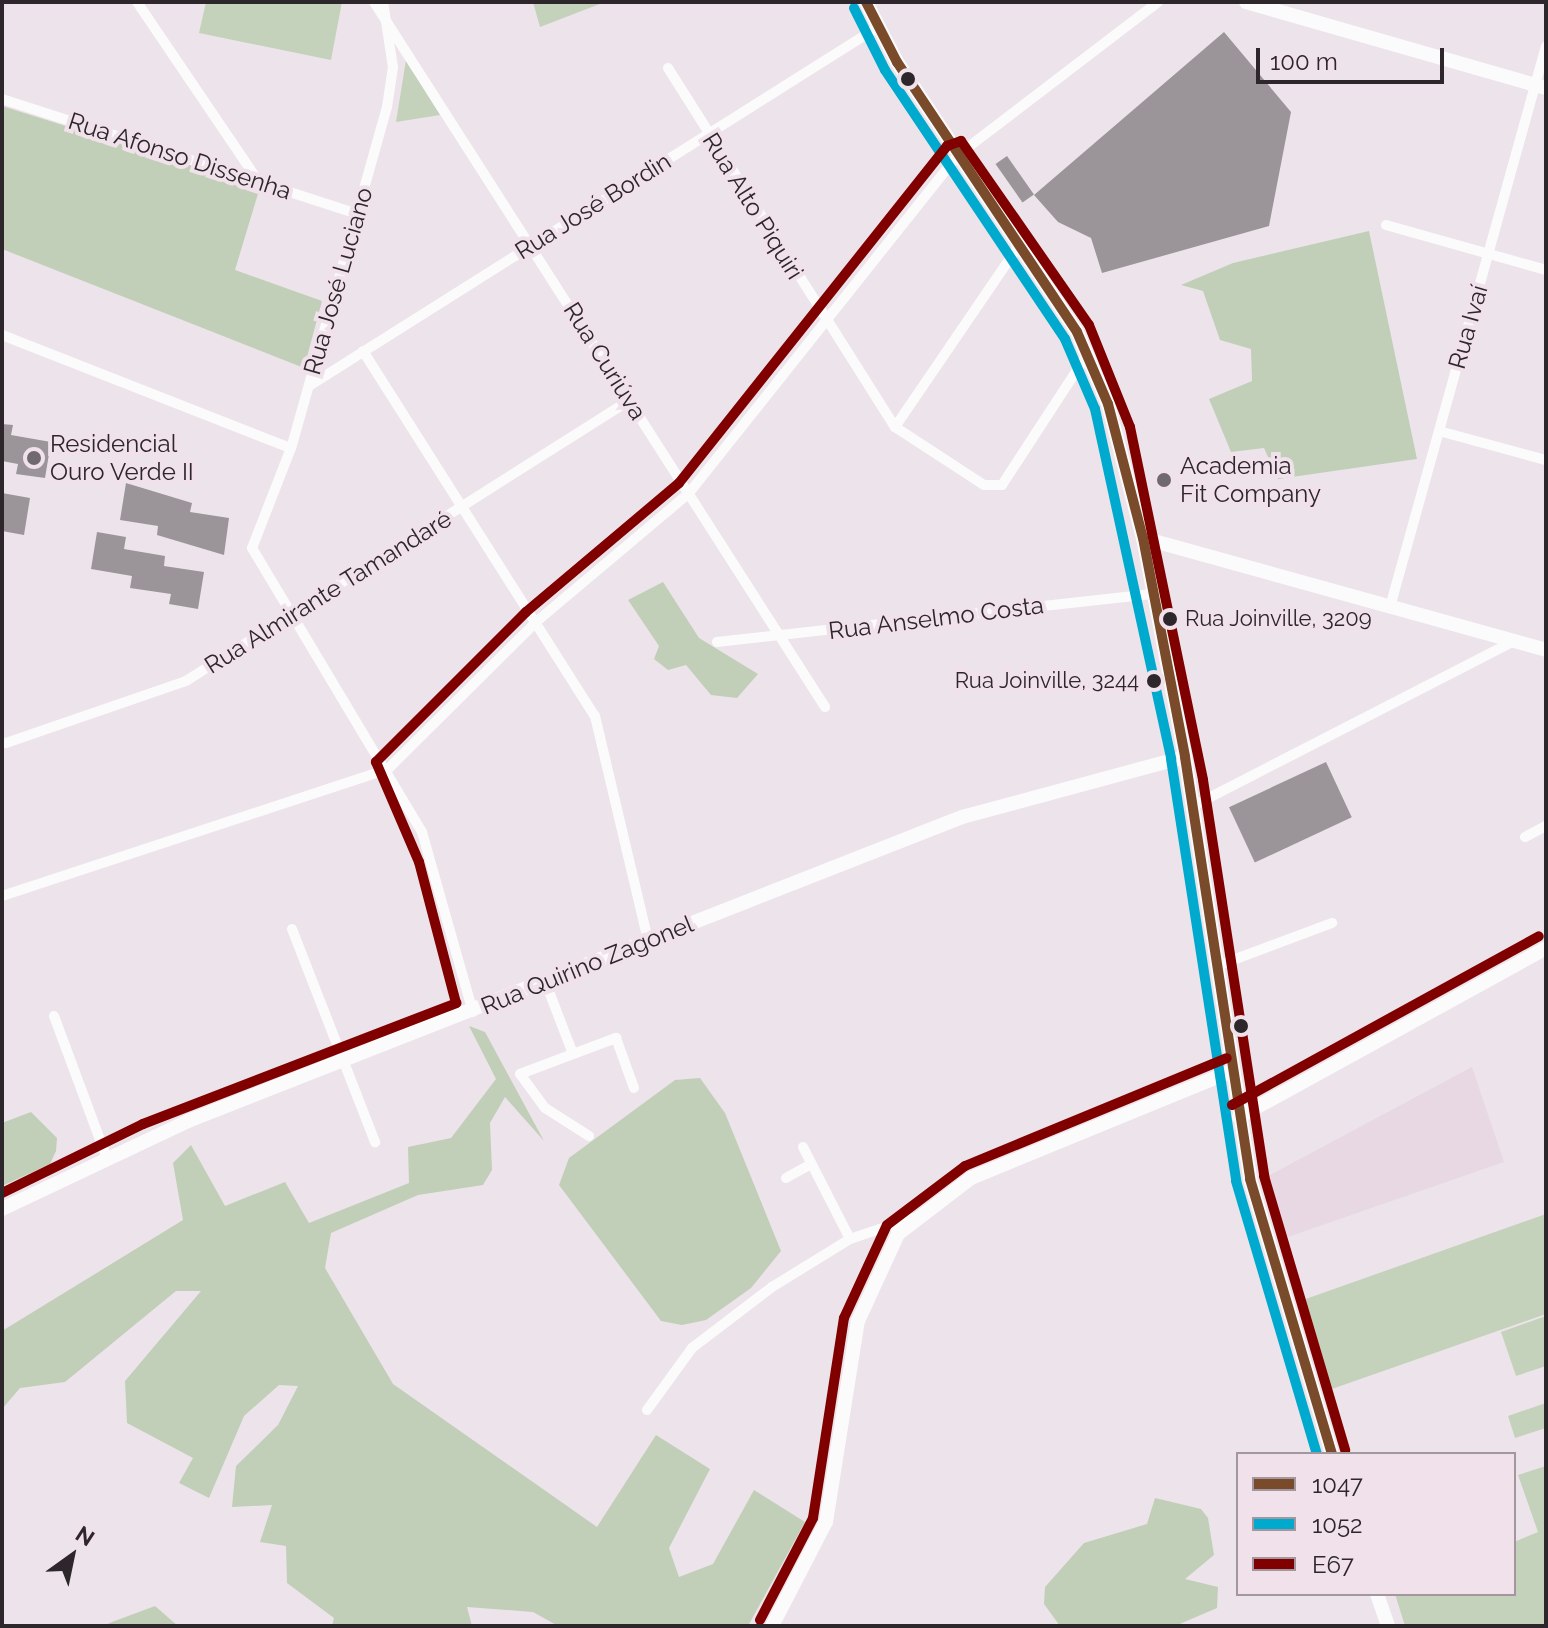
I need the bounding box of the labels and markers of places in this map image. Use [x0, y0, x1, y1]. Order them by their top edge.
unlabelled marker [900, 71, 916, 87]
place label: Residencial Ouro Verde II [50, 430, 195, 486]
marker: Residencial Ouro Verde II [25, 449, 43, 467]
place label: Academia Fit Company [1180, 452, 1321, 508]
marker: Academia Fit Company [1155, 471, 1173, 489]
place label: Rua Joinville, 3209 [1185, 606, 1372, 632]
marker: Rua Joinville, 3209 [1162, 611, 1178, 627]
place label: Rua Joinville, 3244 [954, 668, 1139, 694]
marker: Rua Joinville, 3244 [1146, 673, 1162, 689]
unlabelled marker [1233, 1018, 1249, 1034]

